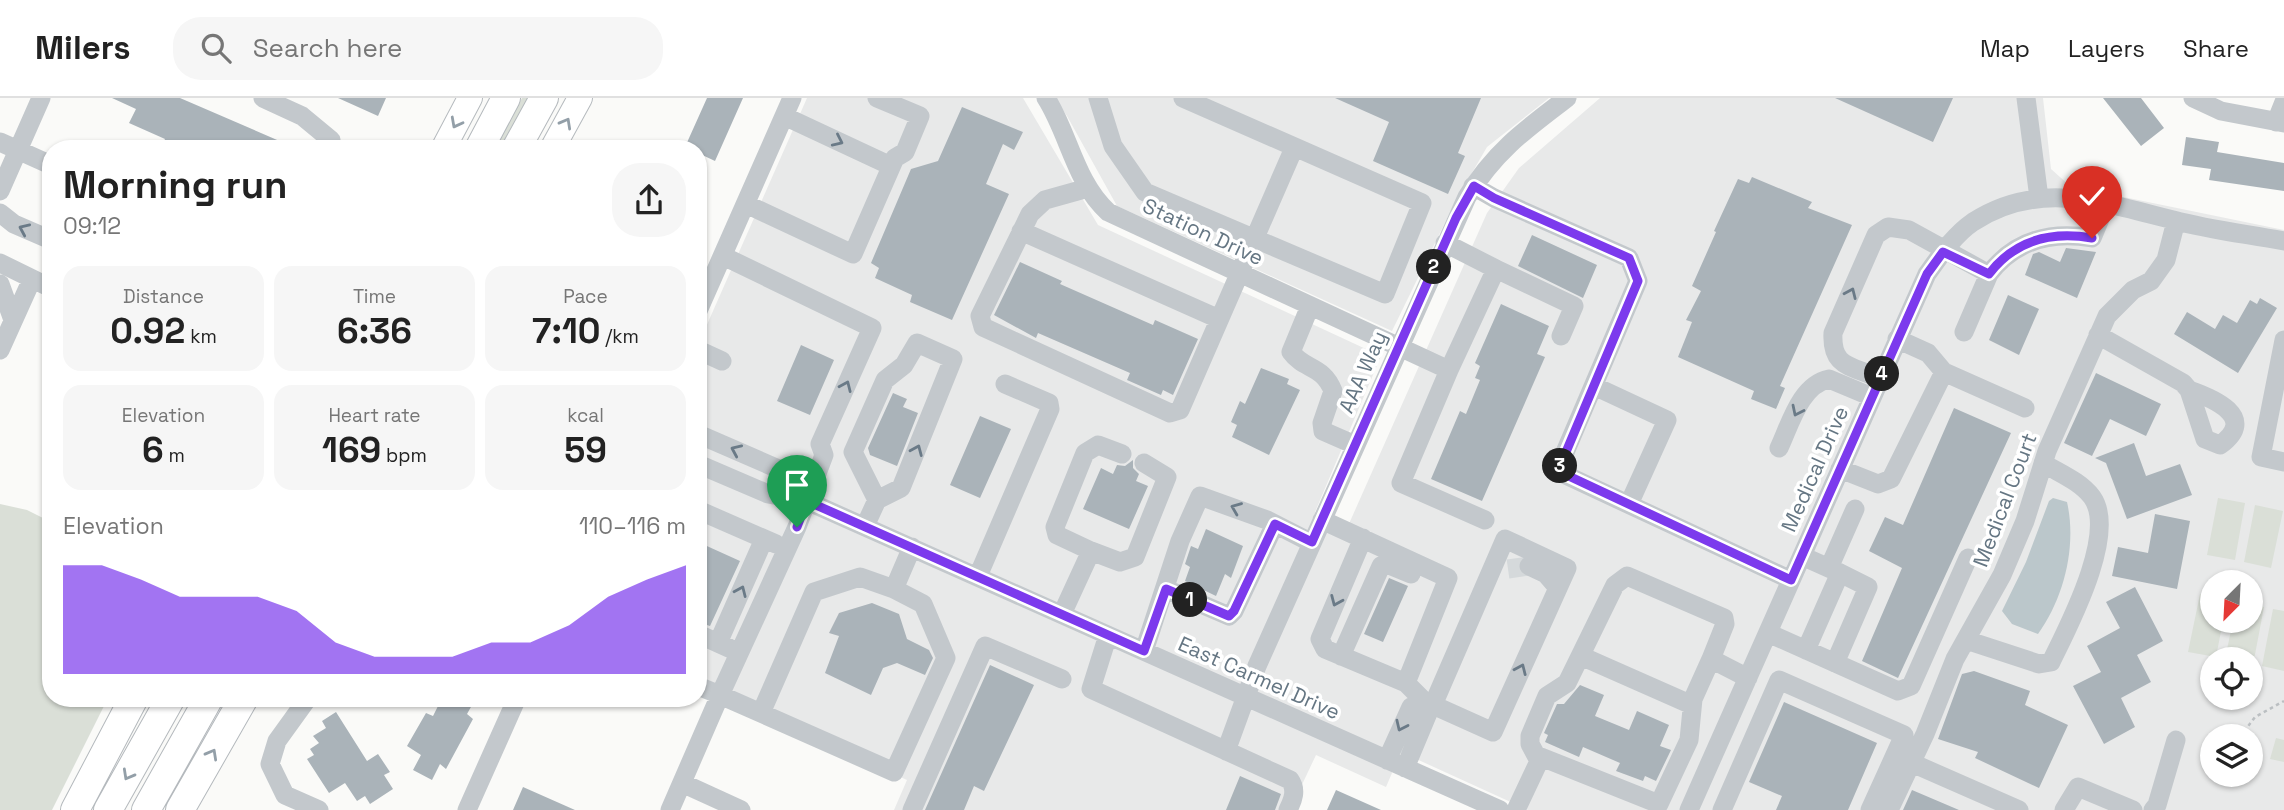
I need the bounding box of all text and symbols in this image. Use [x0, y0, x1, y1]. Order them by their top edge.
search box [173, 17, 663, 80]
text: Milers [35, 27, 131, 69]
icon: search [197, 29, 235, 67]
text: Search here [253, 31, 403, 65]
text: Map [1980, 33, 2030, 64]
text: Layers [2068, 33, 2145, 64]
text: Share [2183, 33, 2249, 64]
one-way arrow [451, 116, 465, 129]
one-way arrow [558, 118, 571, 131]
one-way arrow [831, 133, 843, 147]
text: Morning run [63, 161, 288, 209]
button: share [612, 163, 686, 237]
pin [2062, 166, 2122, 238]
icon: check [2073, 177, 2111, 215]
street label: Station Drive [1138, 192, 1268, 271]
text: 09:12 [63, 211, 121, 241]
one-way arrow [19, 223, 31, 237]
pin: 2 [1416, 250, 1452, 284]
text: 2 [1428, 254, 1439, 279]
text: Distance [123, 284, 204, 309]
text: Time [353, 284, 396, 309]
text: Pace [563, 284, 608, 309]
one-way arrow [1842, 287, 1856, 299]
text: 0.92 [110, 309, 185, 353]
text: 6:36 [337, 309, 412, 353]
text: 7:10 [532, 309, 600, 353]
text: km [185, 324, 217, 349]
text: /km [600, 324, 639, 349]
street label: AAA Way [1332, 326, 1393, 417]
pin: 4 [1864, 356, 1899, 392]
text: 4 [1875, 361, 1888, 386]
one-way arrow [838, 381, 852, 394]
street label: Medical Drive [1775, 402, 1854, 536]
text: Elevation [122, 403, 205, 428]
text: Heart rate [328, 403, 421, 428]
text: kcal [567, 403, 604, 428]
one-way arrow [1791, 404, 1805, 416]
text: 6 [142, 428, 164, 472]
text: 169 [322, 428, 381, 472]
text: 59 [564, 428, 607, 472]
street label: Medical Court [1967, 429, 2042, 571]
text: m [164, 443, 185, 468]
text: bpm [381, 443, 427, 468]
one-way arrow [731, 444, 743, 458]
one-way arrow [909, 445, 923, 457]
pin: 3 [1542, 448, 1578, 484]
text: 3 [1554, 453, 1565, 478]
pin [767, 455, 827, 527]
icon: arrive [778, 466, 816, 504]
one-way arrow [1231, 502, 1243, 516]
text: Elevation [63, 511, 164, 541]
text: 110–116 m [579, 511, 686, 541]
north arrow [2200, 570, 2263, 634]
map controls [2200, 570, 2263, 787]
pin: 1 [1172, 582, 1208, 618]
one-way arrow [733, 586, 747, 598]
text: 1 [1185, 587, 1194, 612]
one-way arrow [1331, 594, 1345, 606]
street label: East Carmel Drive [1174, 630, 1344, 725]
button: locate [2200, 647, 2263, 710]
one-way arrow [1513, 664, 1527, 677]
one-way arrow [1396, 719, 1410, 731]
button: layers [2200, 724, 2263, 787]
one-way arrow [204, 749, 217, 761]
one-way arrow [123, 768, 136, 781]

